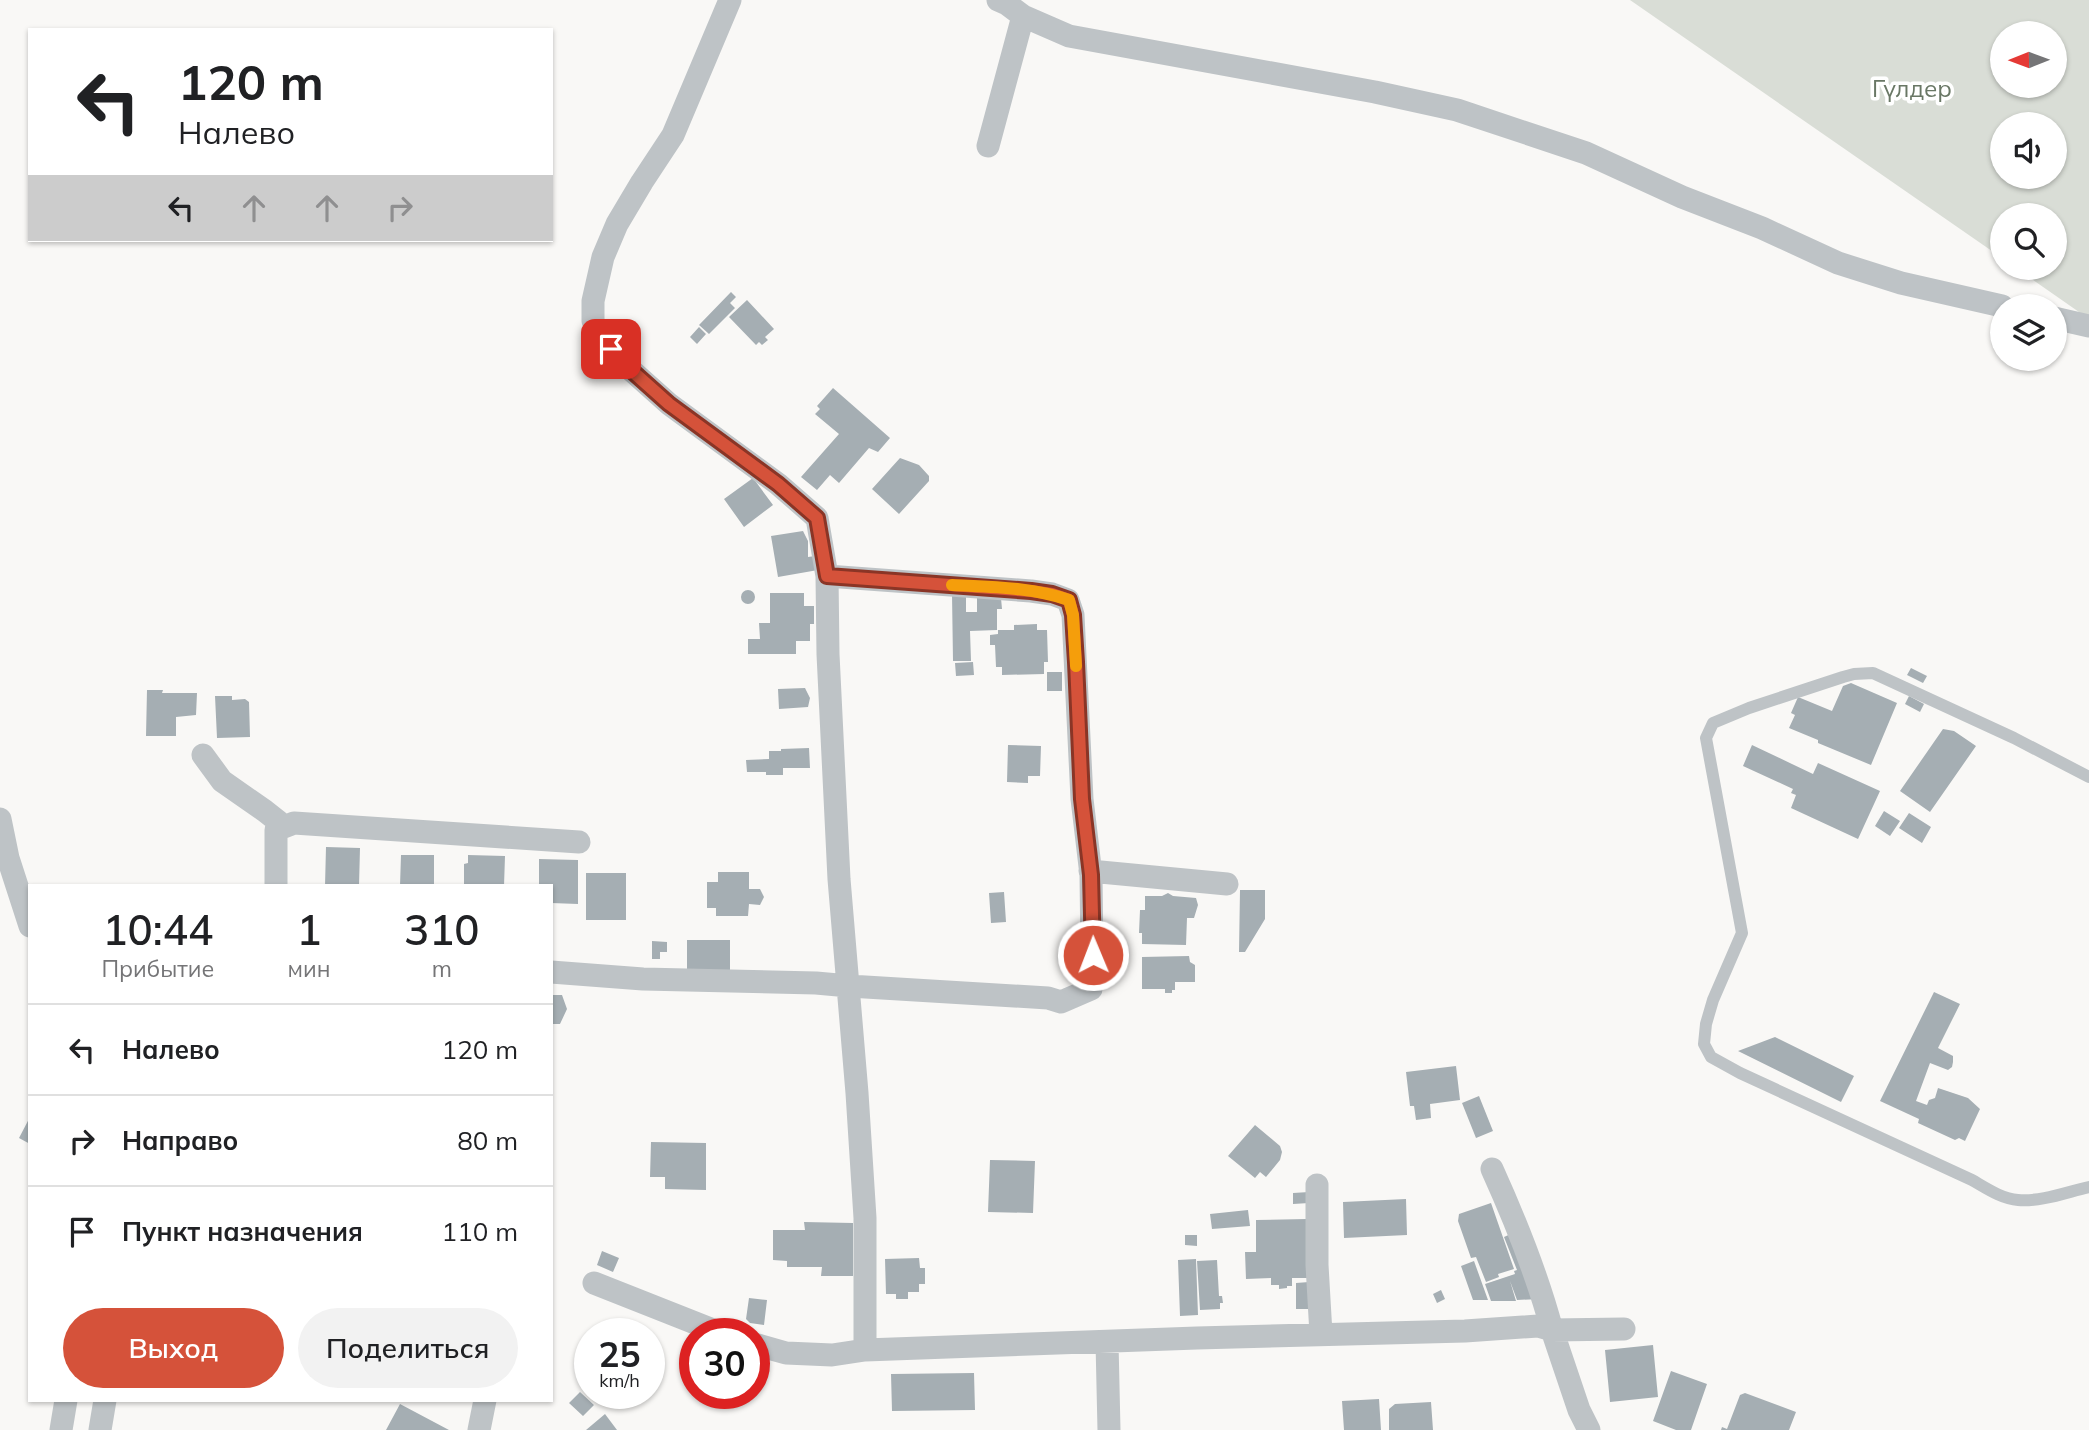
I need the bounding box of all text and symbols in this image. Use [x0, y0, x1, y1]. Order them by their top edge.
north arrow [1990, 21, 2067, 98]
map controls [1990, 21, 2067, 371]
text: 120 m [178, 51, 324, 112]
icon: left [63, 56, 154, 147]
park label: Гүлдер [1872, 73, 1952, 103]
text: Налево [178, 112, 295, 152]
button: sound [1990, 112, 2067, 189]
icon: left [162, 189, 200, 227]
icon: ahead [235, 189, 273, 227]
icon: ahead [308, 189, 346, 227]
icon: right [381, 189, 419, 227]
button: search [1990, 203, 2067, 280]
button: layers [1990, 294, 2067, 371]
pin [581, 319, 641, 379]
icon: arrive [592, 330, 630, 368]
text: 10:44 [102, 903, 213, 956]
text: 1 [296, 903, 322, 956]
text: 310 [404, 903, 480, 956]
position arrow [1056, 918, 1130, 992]
text: Прибытие [101, 954, 214, 983]
text: мин [288, 954, 331, 983]
text: m [432, 954, 452, 983]
icon: left [63, 1031, 101, 1069]
text: Налево [122, 1033, 220, 1066]
text: 120 m [442, 1033, 518, 1066]
icon: right [63, 1122, 101, 1160]
text: Направо [122, 1124, 238, 1157]
text: 80 m [457, 1124, 518, 1157]
icon: arrive [63, 1213, 101, 1251]
text: Пункт назначения [122, 1215, 363, 1248]
text: 110 m [442, 1215, 518, 1248]
button: Выход [63, 1308, 284, 1388]
button: Поделиться [298, 1308, 518, 1388]
speed limit sign: 30 [679, 1318, 770, 1409]
text: 25 [598, 1332, 641, 1376]
text: km/h [599, 1369, 640, 1392]

